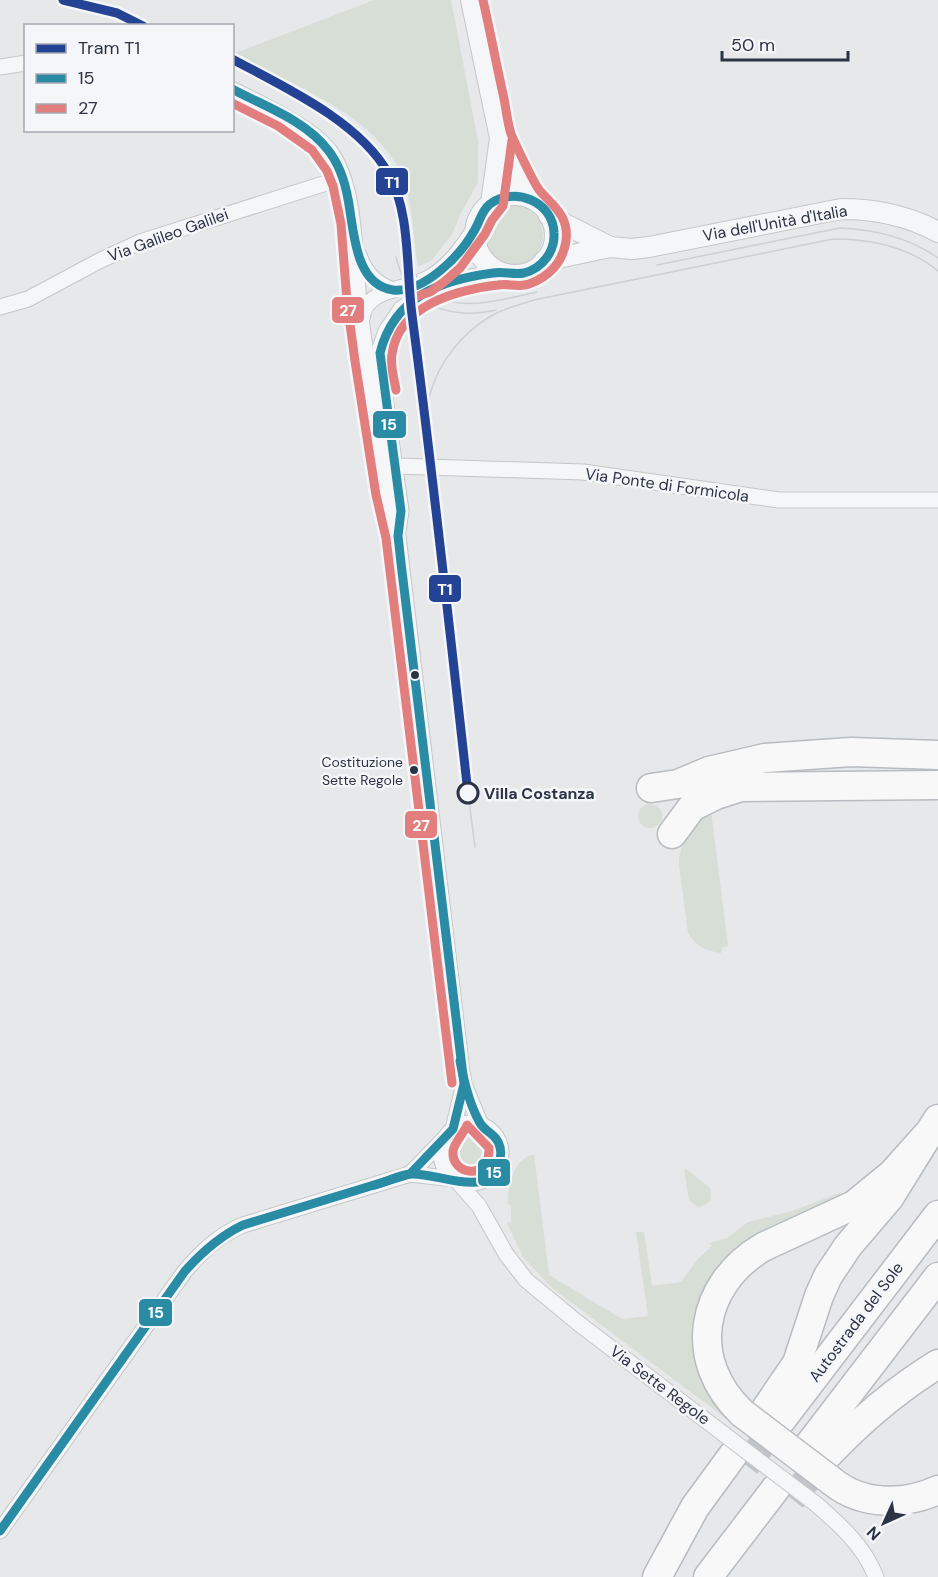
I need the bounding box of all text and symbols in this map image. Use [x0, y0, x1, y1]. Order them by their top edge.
legend [24, 24, 234, 132]
scale bar [722, 24, 848, 62]
text: 50 m [731, 33, 775, 57]
text: Tram T1 [78, 36, 140, 60]
text: 15 [78, 66, 95, 90]
text: 27 [78, 96, 98, 120]
line badge: T1 [375, 167, 409, 196]
text: T1 [384, 172, 400, 193]
street label: Via dell'Unità d'Italia [701, 200, 849, 246]
street label: Via Galileo Galilei [105, 203, 231, 267]
line badge: 27 [331, 296, 365, 324]
text: 27 [339, 300, 357, 321]
line badge: 15 [372, 410, 407, 439]
text: 15 [381, 414, 397, 435]
street label: Via Ponte di Formicola [584, 463, 750, 507]
line badge: T1 [428, 574, 462, 603]
text: T1 [437, 579, 453, 600]
unlabelled marker [409, 669, 421, 681]
place label: Costituzione Sette Regole [322, 753, 403, 789]
marker: Costituzione Sette Regole [408, 764, 420, 776]
marker: Villa Costanza [457, 782, 479, 804]
place label: Villa Costanza [484, 783, 595, 804]
line badge: 27 [404, 810, 438, 839]
text: 27 [412, 815, 430, 836]
line badge: 15 [477, 1158, 511, 1187]
text: 15 [486, 1162, 502, 1183]
street label: Autostrada del Sole [804, 1258, 908, 1386]
line badge: 15 [138, 1298, 173, 1327]
text: 15 [148, 1302, 164, 1323]
street label: Via Sette Regole [606, 1340, 714, 1430]
north arrow [854, 1493, 914, 1553]
text: N [862, 1522, 885, 1545]

